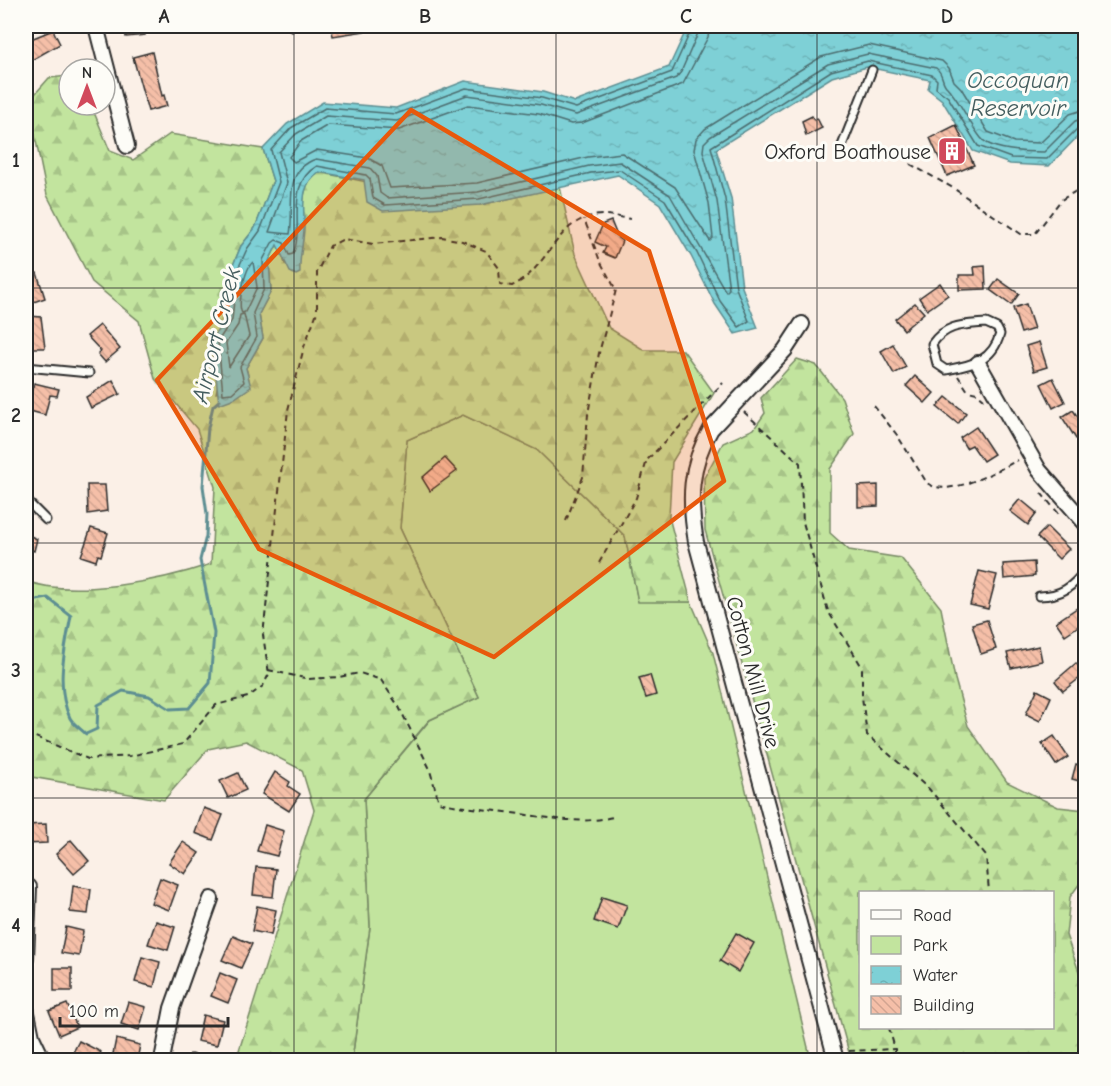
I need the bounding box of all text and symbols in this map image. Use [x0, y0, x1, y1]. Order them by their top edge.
text: A [158, 5, 170, 28]
text: B [419, 5, 431, 28]
text: C [680, 5, 692, 28]
text: D [941, 5, 953, 28]
north arrow [57, 57, 117, 117]
text: N [82, 64, 92, 82]
water label: Occoquan Reservoir [967, 66, 1069, 122]
building icon: Oxford Boathouse [936, 135, 968, 167]
place label: Oxford Boathouse [764, 139, 931, 165]
text: 1 [12, 149, 20, 172]
water label: Airport Creek [185, 264, 246, 407]
text: 2 [11, 404, 21, 427]
street label: Cotton Mill Drive [720, 594, 786, 751]
text: 3 [11, 659, 21, 682]
legend [859, 891, 1054, 1029]
text: Road [913, 905, 952, 926]
text: 4 [11, 914, 21, 937]
text: Park [913, 935, 948, 956]
text: Water [913, 965, 958, 986]
scale bar [60, 990, 228, 1028]
text: Building [913, 995, 975, 1016]
text: 100 m [69, 1001, 119, 1022]

